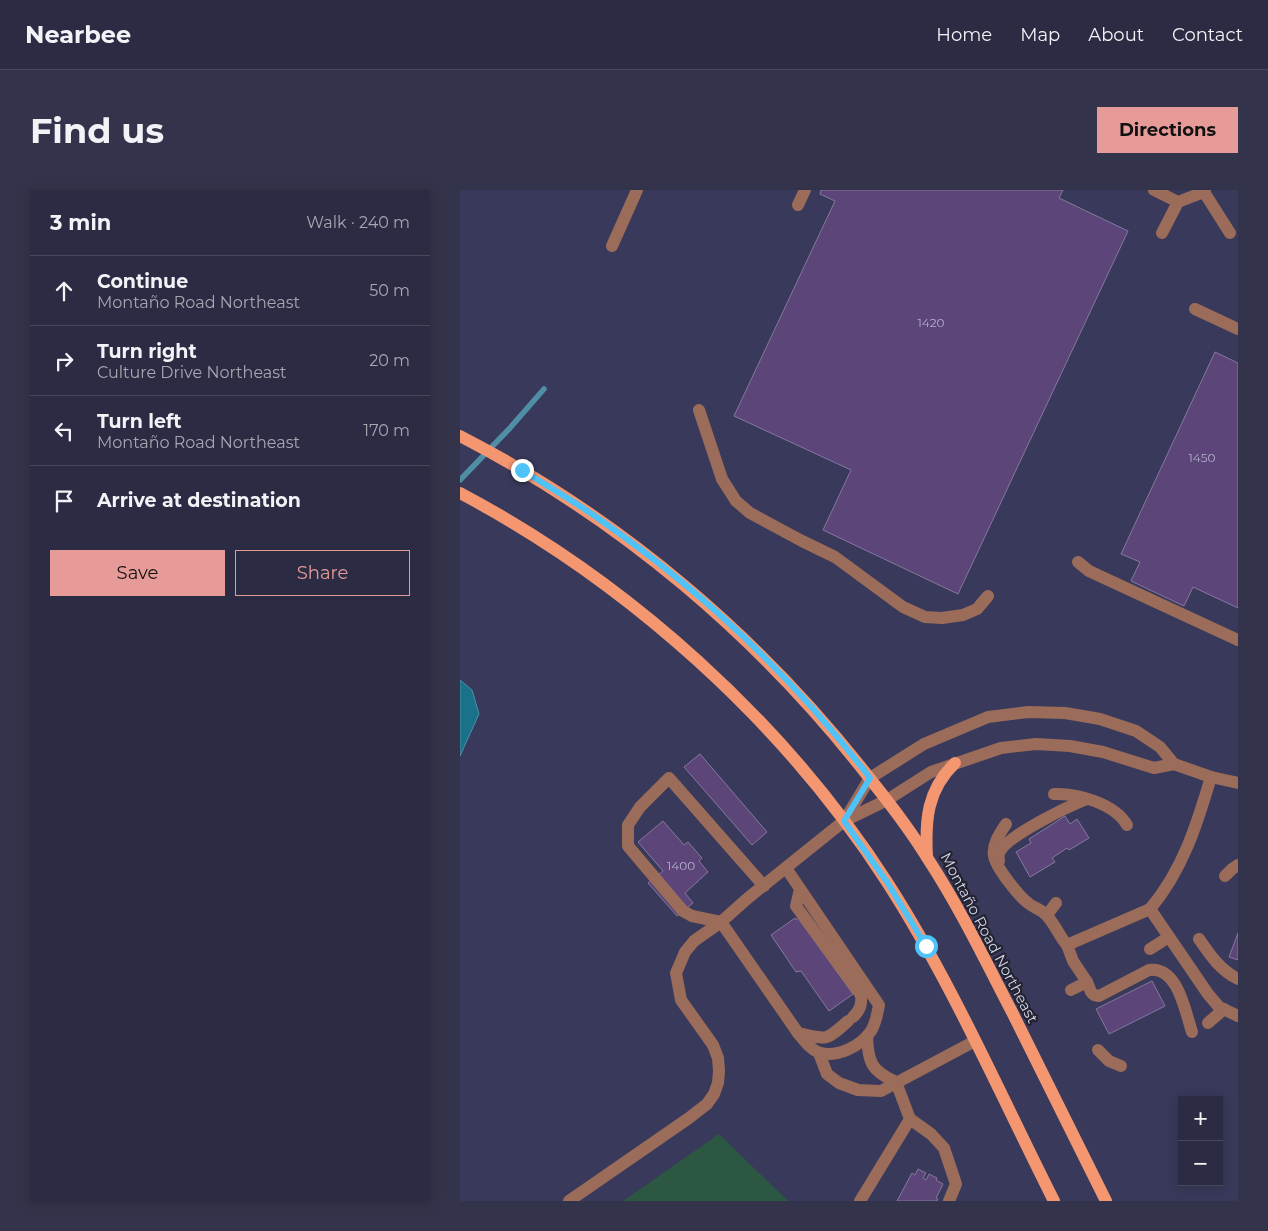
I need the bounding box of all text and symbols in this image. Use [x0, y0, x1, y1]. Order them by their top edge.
text: Nearbee [25, 20, 131, 49]
text: Home [936, 24, 992, 46]
text: Map [1020, 24, 1060, 46]
text: About [1088, 24, 1144, 46]
text: Contact [1172, 24, 1243, 46]
button: Directions [1097, 107, 1238, 153]
text: Find us [30, 109, 164, 152]
text: 3 min [50, 210, 111, 235]
text: Walk · 240 m [306, 213, 410, 232]
text: Continue [97, 270, 188, 293]
icon: ahead [50, 277, 78, 305]
text: 50 m [369, 281, 410, 300]
text: Montaño Road Northeast [97, 293, 300, 312]
house number: 1420 [918, 315, 945, 330]
text: Turn right [97, 340, 197, 363]
icon: right [50, 347, 78, 375]
text: 20 m [369, 351, 410, 370]
text: Culture Drive Northeast [97, 363, 287, 382]
text: Turn left [97, 410, 182, 433]
icon: left [50, 417, 78, 445]
text: 170 m [363, 421, 410, 440]
text: Montaño Road Northeast [97, 433, 300, 452]
house number: 1450 [1189, 450, 1216, 465]
route end [511, 459, 534, 482]
icon: arrive [50, 487, 78, 515]
text: Arrive at destination [97, 489, 301, 512]
button: Save [50, 550, 225, 596]
button: Share [235, 550, 410, 596]
street label: Montaño Road Northeast [936, 849, 1043, 1026]
house number: 1400 [667, 858, 695, 873]
route start [915, 935, 938, 958]
map controls [1178, 1096, 1223, 1186]
button: + [1178, 1096, 1223, 1141]
button: − [1178, 1141, 1223, 1186]

